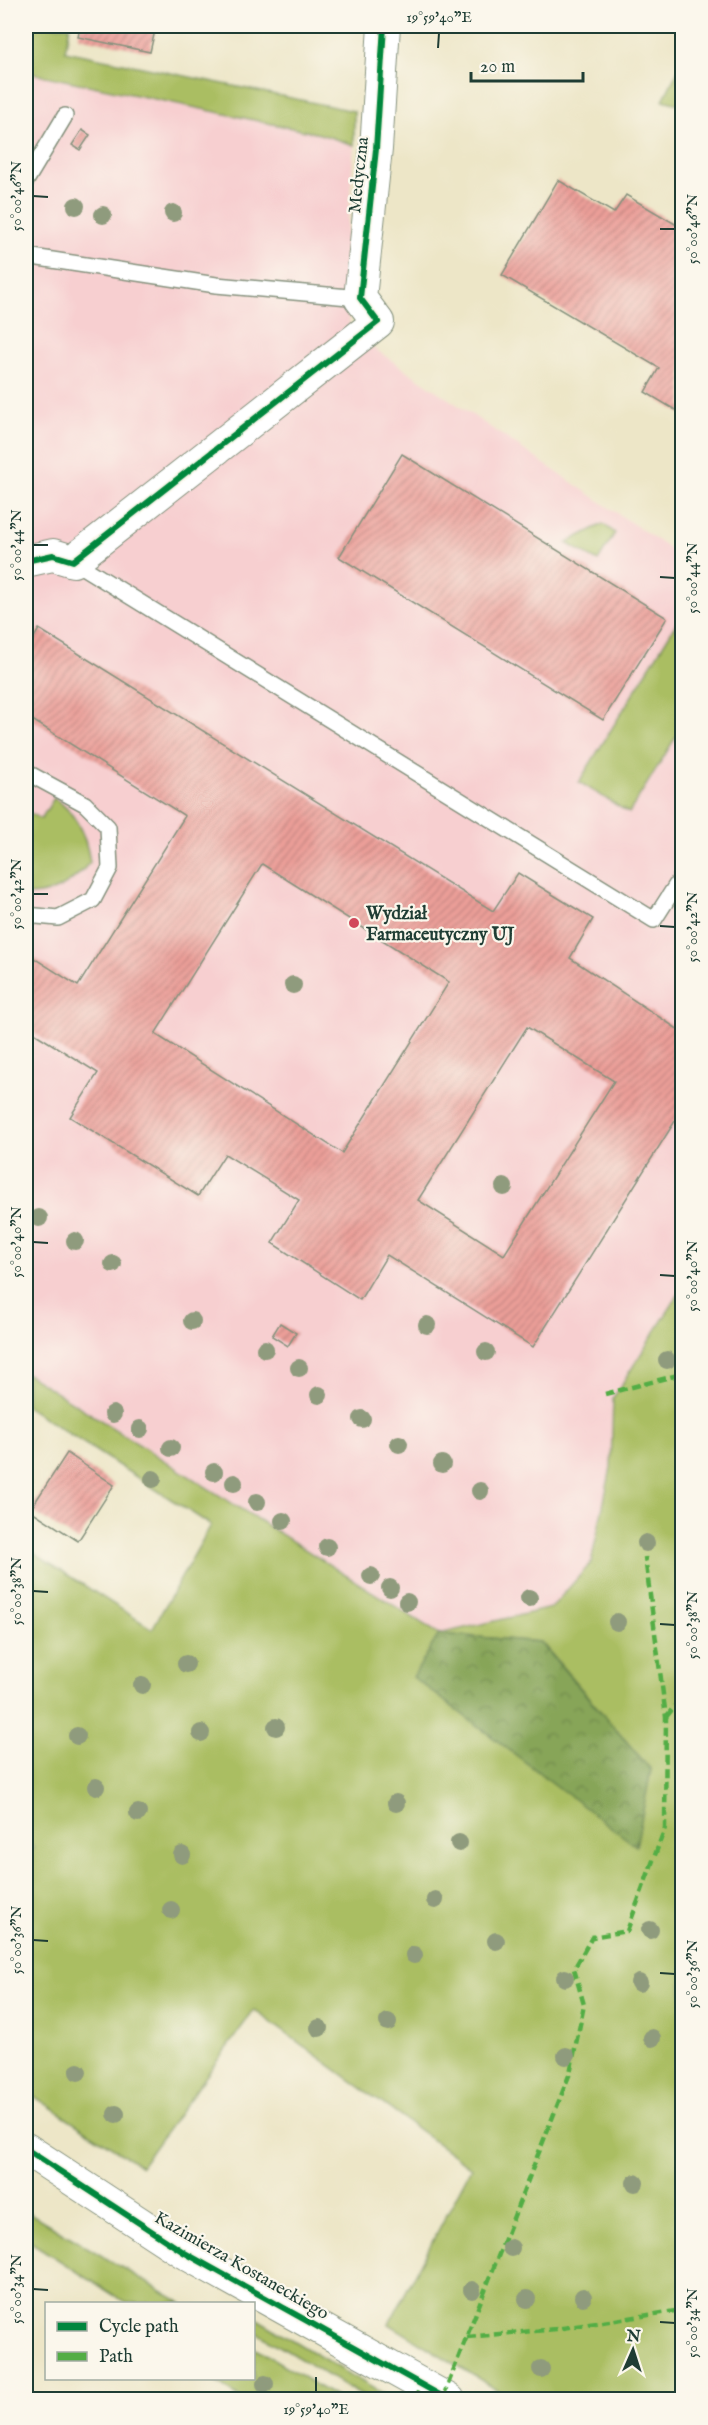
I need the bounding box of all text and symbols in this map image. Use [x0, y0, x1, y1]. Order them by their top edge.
text: 19°59'40"E [406, 8, 472, 27]
scale bar [471, 45, 584, 83]
text: 20 m [480, 56, 515, 79]
street label: Medyczna [344, 136, 375, 214]
text: 50°00'46"N [7, 161, 26, 231]
text: 50°00'46"N [683, 194, 702, 264]
text: 50°00'44"N [7, 509, 26, 581]
text: 50°00'44"N [683, 542, 702, 614]
text: 50°00'42"N [7, 858, 26, 930]
text: 50°00'42"N [683, 891, 702, 963]
place label: Wydział Farmaceutyczny UJ [365, 903, 515, 947]
marker: Wydział Farmaceutyczny UJ [347, 916, 361, 930]
text: 50°00'40"N [7, 1206, 26, 1278]
text: 50°00'40"N [683, 1240, 702, 1312]
text: 50°00'38"N [7, 1557, 26, 1625]
text: 50°00'38"N [683, 1591, 702, 1659]
text: 50°00'36"N [7, 1906, 26, 1974]
text: 50°00'36"N [683, 1940, 702, 2008]
street label: Kazimierza Kostaneckiego [150, 2207, 333, 2326]
text: 50°00'34"N [7, 2254, 26, 2324]
text: 50°00'34"N [683, 2288, 702, 2358]
legend [45, 2302, 255, 2380]
text: Cycle path [99, 2316, 179, 2339]
north arrow [603, 2320, 663, 2380]
text: N [625, 2327, 641, 2347]
text: Path [99, 2346, 133, 2369]
text: 19°59'40"E [283, 2400, 349, 2419]

